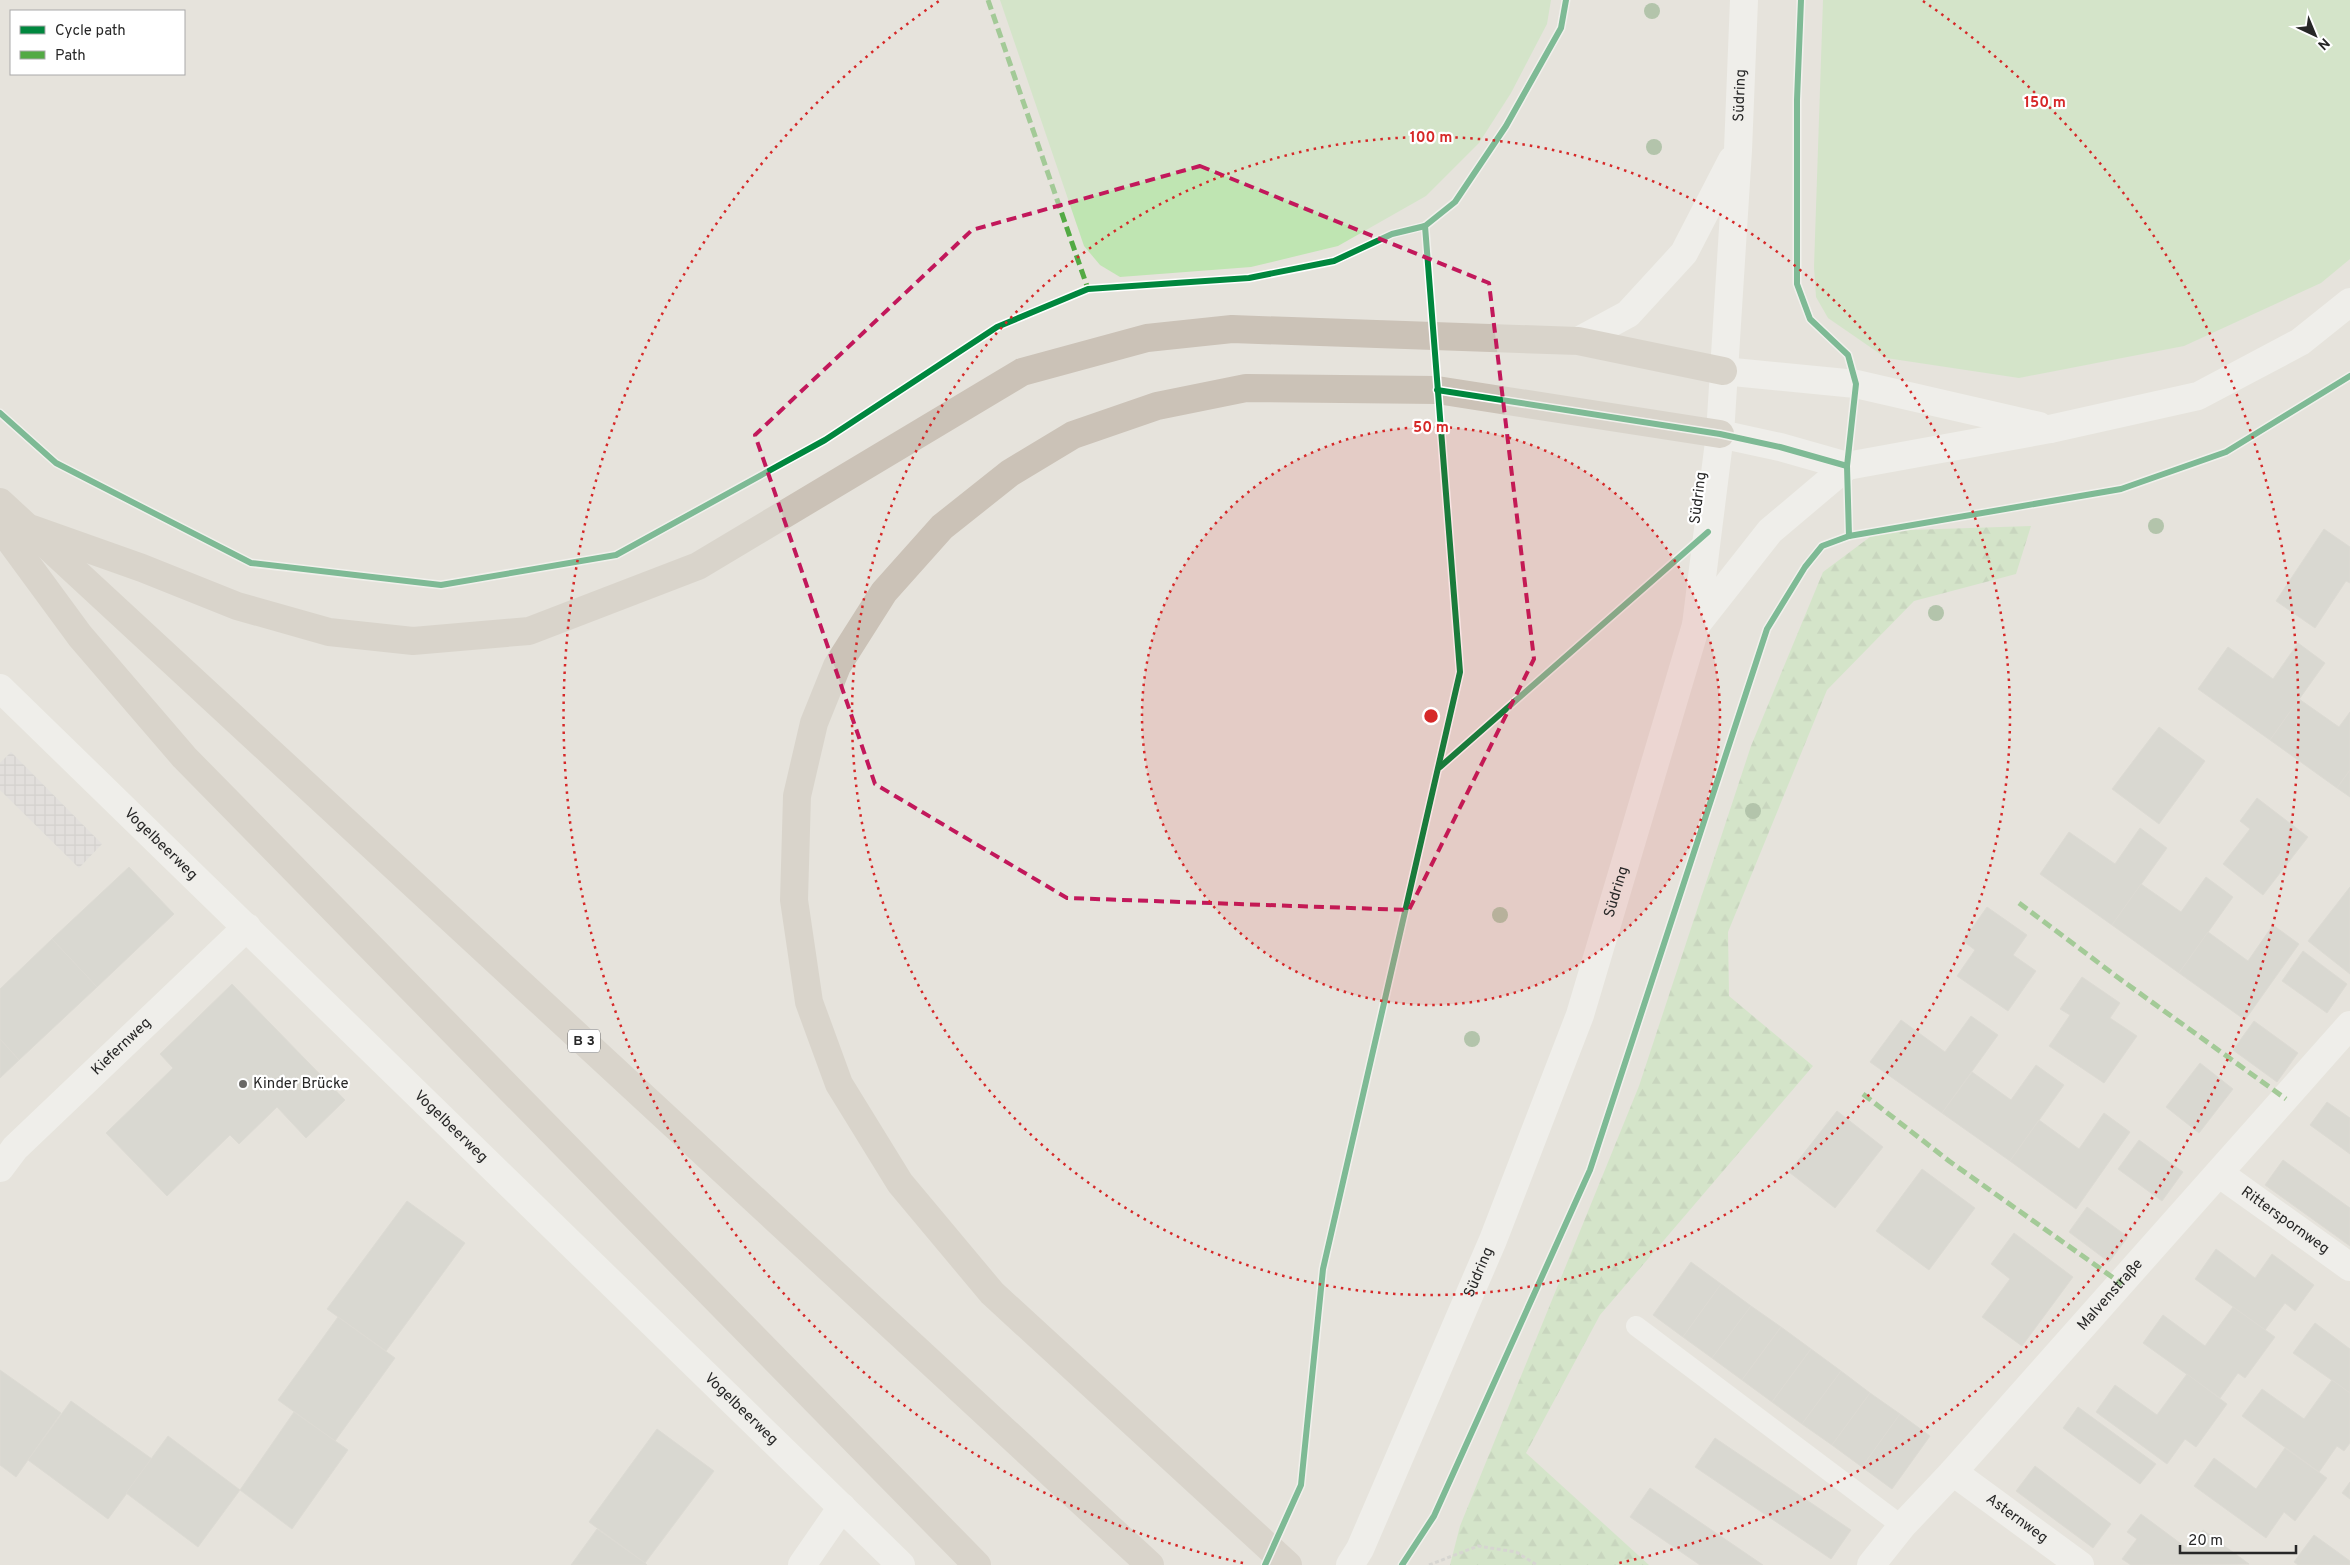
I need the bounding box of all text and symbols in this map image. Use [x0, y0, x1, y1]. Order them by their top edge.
legend [10, 10, 185, 75]
north arrow [2290, 10, 2340, 60]
text: Cycle path [55, 22, 126, 41]
text: N [2313, 34, 2333, 53]
text: Path [55, 47, 86, 66]
street label: Südring [1730, 69, 1751, 122]
text: 150 m [2024, 94, 2066, 113]
text: 100 m [1410, 129, 1452, 148]
text: 50 m [1413, 419, 1449, 438]
street label: Südring [1686, 471, 1712, 525]
centre of rings [1422, 707, 1440, 725]
street label: Vogelbeerweg [120, 804, 201, 884]
street label: Südring [1600, 864, 1633, 920]
street label: Kiefernweg [87, 1014, 155, 1080]
road number: B 3 [568, 1030, 600, 1052]
place label: Kinder Brücke [253, 1075, 349, 1094]
marker: Kinder Brücke [237, 1078, 249, 1090]
street label: Vogelbeerweg [410, 1086, 492, 1167]
street label: Ritterspornweg [2237, 1183, 2333, 1259]
street label: Südring [1460, 1244, 1498, 1300]
street label: Malvenstraße [2073, 1255, 2147, 1335]
street label: Vogelbeerweg [700, 1369, 782, 1449]
street label: Asternweg [1982, 1490, 2051, 1548]
scale bar [2180, 1522, 2296, 1554]
text: 20 m [2188, 1532, 2223, 1551]

